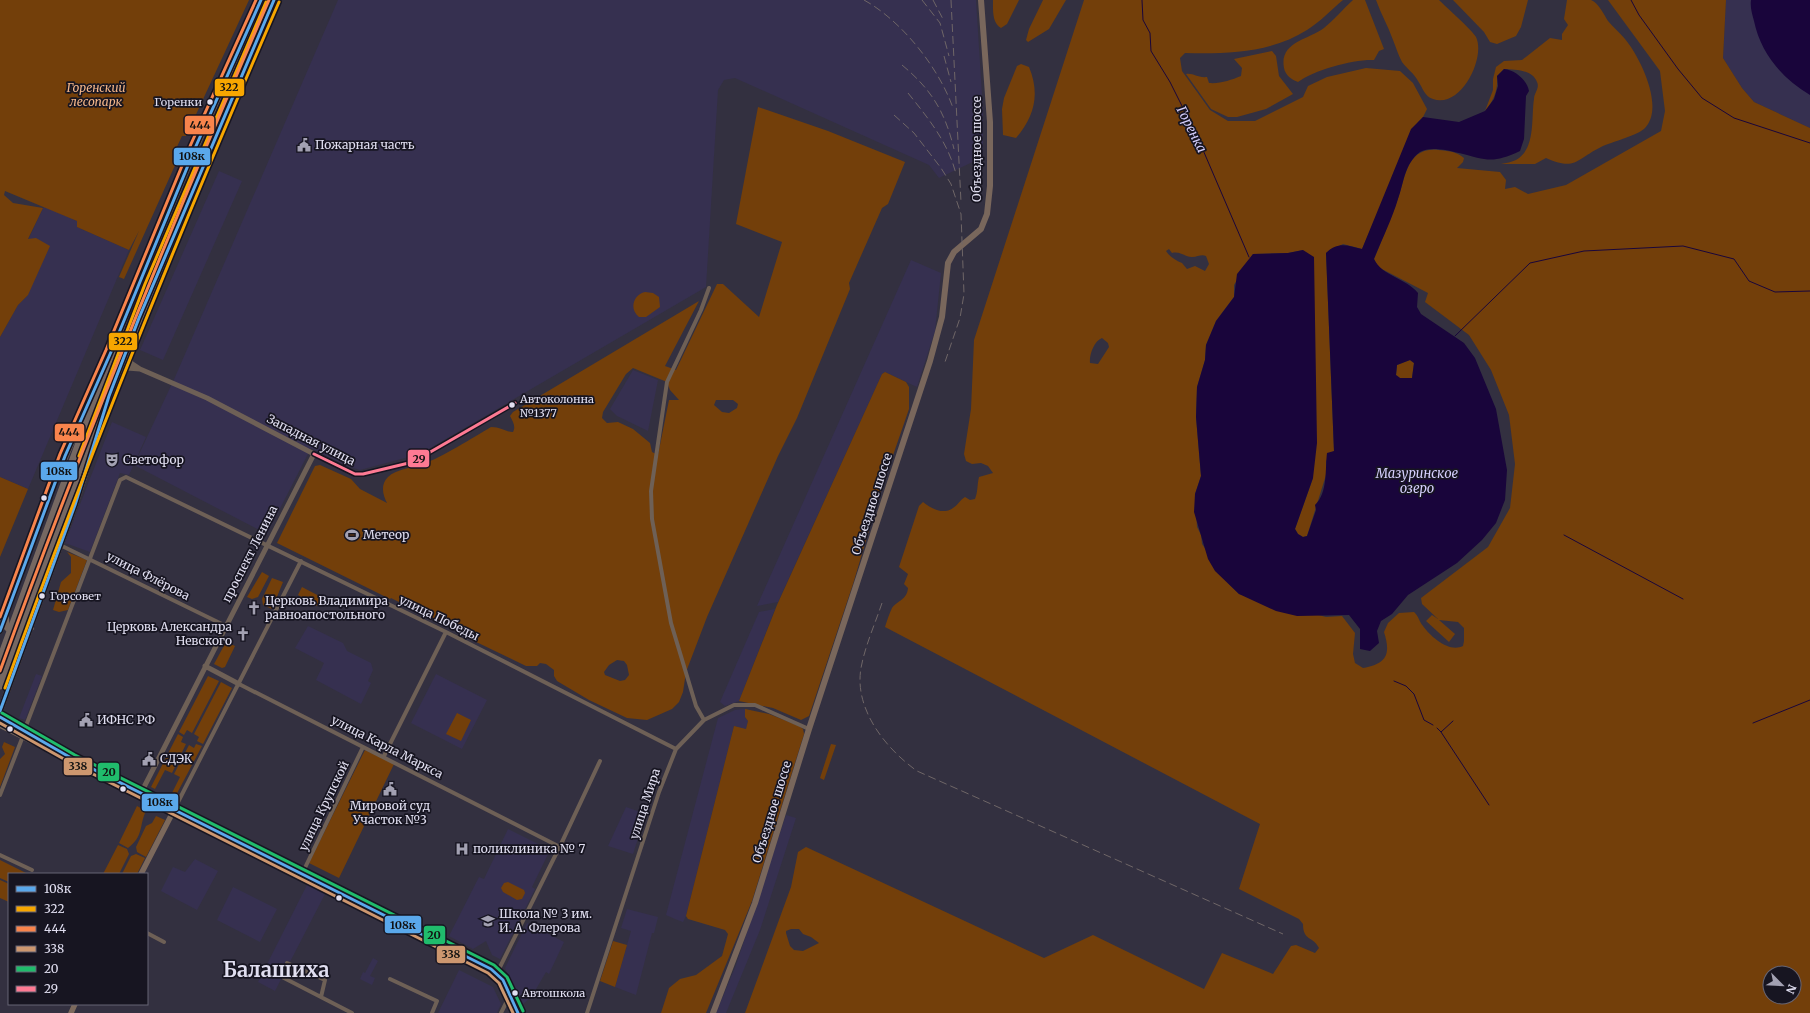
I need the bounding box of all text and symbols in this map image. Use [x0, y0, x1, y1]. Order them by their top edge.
line badge: 322 [214, 78, 245, 97]
park label: Горенский лесопарк [66, 80, 126, 109]
text: 322 [220, 80, 239, 94]
place label: Горенки [154, 95, 202, 109]
street label: Объездное шоссе [969, 96, 984, 202]
marker: Горенки [205, 97, 215, 107]
water label: Горенка [1173, 103, 1211, 155]
line badge: 444 [184, 115, 215, 135]
text: 444 [190, 118, 210, 132]
public building icon: Пожарная часть [296, 137, 312, 153]
place label: Пожарная часть [315, 137, 415, 152]
line badge: 108к [173, 147, 211, 166]
text: 108к [179, 149, 206, 163]
line badge: 322 [108, 332, 138, 351]
text: 322 [114, 334, 133, 348]
place label: Автоколонна №1377 [519, 392, 594, 420]
marker: Автоколонна №1377 [507, 400, 517, 410]
street label: Западная улица [265, 411, 358, 469]
line badge: 444 [54, 423, 85, 442]
text: 444 [59, 425, 79, 439]
line badge: 29 [407, 449, 430, 468]
street label: Объездное шоссе [848, 451, 895, 557]
theatre icon: Светофор [104, 452, 120, 468]
place label: Светофор [123, 452, 184, 467]
text: 29 [412, 452, 426, 466]
line badge: 108к [40, 461, 78, 481]
text: 108к [46, 464, 73, 478]
water label: Мазуринское озеро [1375, 465, 1459, 497]
unlabelled marker [39, 493, 49, 503]
street label: проспект Ленина [219, 502, 281, 605]
sports icon: Метеор [344, 527, 360, 543]
place label: Метеор [363, 527, 409, 542]
street label: улица Флёрова [104, 548, 193, 603]
place label: Горсовет [50, 589, 101, 603]
marker: Горсовет [37, 591, 47, 601]
street label: улица Победы [397, 592, 482, 643]
place label: Церковь Владимира равноапостольного [265, 593, 388, 622]
church icon: Церковь Владимира равноапостольного [246, 600, 262, 616]
place label: Церковь Александра Невского [107, 619, 233, 648]
church icon: Церковь Александра Невского [235, 626, 251, 642]
public building icon: ИФНС РФ [78, 712, 94, 728]
place label: ИФНС РФ [97, 712, 155, 727]
street label: улица Карла Маркса [329, 712, 446, 781]
unlabelled marker [5, 724, 15, 734]
public building icon: СДЭК [141, 751, 157, 767]
place label: СДЭК [160, 751, 193, 766]
line badge: 338 [63, 757, 93, 776]
street label: улица Крупской [295, 758, 352, 853]
text: 338 [69, 759, 88, 773]
street label: Объездное шоссе [749, 759, 794, 865]
line badge: 20 [97, 762, 120, 782]
text: 20 [102, 765, 116, 779]
street label: улица Мира [626, 766, 663, 841]
public building icon: Мировой суд Участок №3 [382, 781, 398, 797]
unlabelled marker [118, 784, 128, 794]
line badge: 108к [141, 793, 179, 812]
text: 108к [147, 795, 174, 809]
place label: Мировой суд Участок №3 [350, 798, 430, 827]
hospital icon: поликлиника № 7 [454, 841, 470, 857]
place label: поликлиника № 7 [473, 841, 586, 856]
legend [8, 873, 148, 1005]
text: 108к [44, 881, 72, 896]
unlabelled marker [334, 893, 344, 903]
text: 322 [44, 901, 65, 916]
place label: Школа № 3 им. И. А. Флерова [499, 906, 592, 935]
school or university icon: Школа № 3 им. И. А. Флерова [480, 913, 496, 929]
line badge: 108к [384, 915, 422, 934]
text: 108к [390, 918, 417, 932]
text: 444 [44, 921, 67, 936]
line badge: 20 [423, 925, 446, 945]
text: 20 [427, 928, 441, 942]
text: 338 [44, 941, 64, 956]
line badge: 338 [436, 945, 466, 964]
text: 338 [442, 947, 461, 961]
district label: Балашиха [223, 957, 329, 982]
text: 20 [44, 961, 59, 976]
north arrow [1762, 965, 1802, 1005]
text: 29 [44, 981, 58, 996]
text: N [1783, 982, 1799, 996]
place label: Автошкола [521, 986, 585, 1000]
marker: Автошкола [510, 988, 520, 998]

